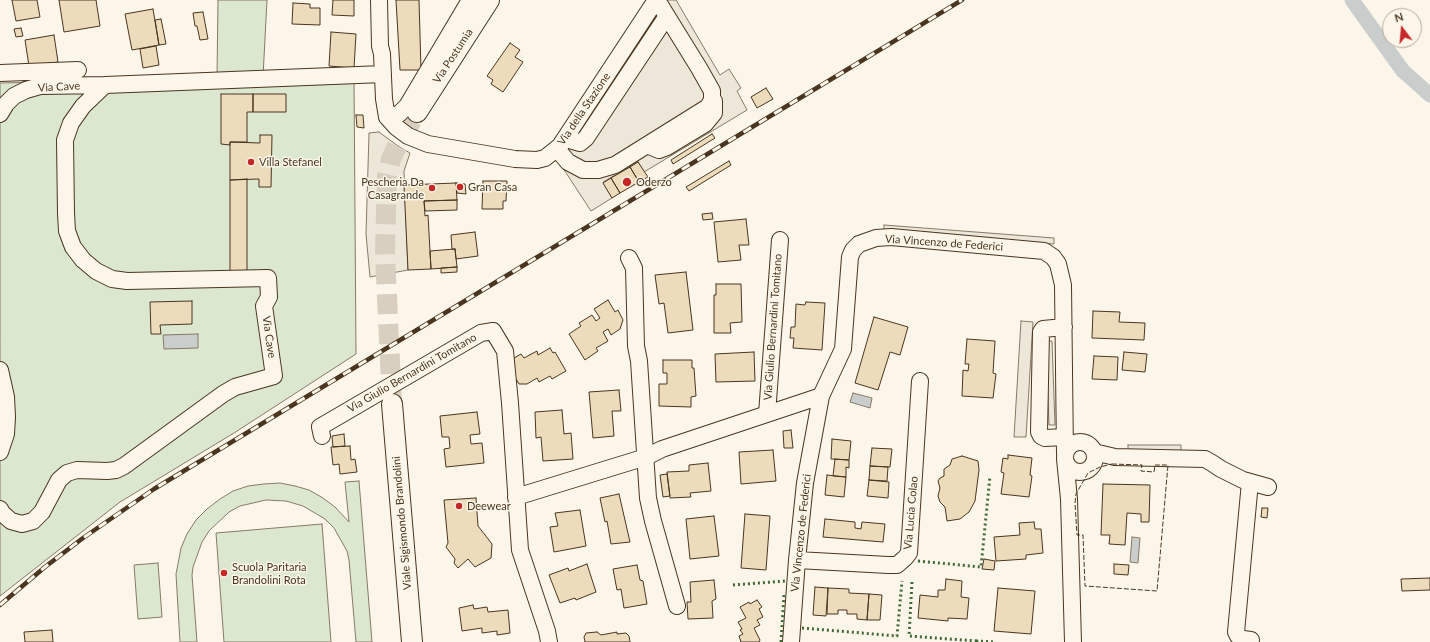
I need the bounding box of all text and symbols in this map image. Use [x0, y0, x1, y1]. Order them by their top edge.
north arrow [1382, 8, 1422, 48]
text: N [1393, 10, 1405, 24]
street label: Via Postumia [430, 26, 476, 86]
street label: Via della Stazione [555, 70, 613, 148]
street label: Via Cave [37, 79, 81, 95]
place label: Villa Stefanel [259, 155, 322, 169]
marker: Villa Stefanel [246, 157, 256, 167]
place label: Pescheria Da Casagrande [361, 175, 424, 201]
place label: Oderzo [636, 175, 672, 189]
marker: Oderzo [621, 176, 633, 188]
place label: Gran Casa [468, 180, 517, 194]
marker: Gran Casa [455, 182, 465, 192]
marker: Pescheria Da Casagrande [427, 183, 437, 193]
street label: Via Vincenzo de Federici [884, 232, 1004, 254]
street label: Via Giulio Bernardini Tomitano [761, 253, 785, 401]
street label: Via Cave [260, 315, 278, 359]
street label: Via Giulio Bernardini Tomitano [345, 331, 479, 415]
street label: Viale Sigismondo Brandolini [390, 456, 414, 590]
street label: Via Vincenzo de Federici [788, 473, 814, 593]
street label: Via Lucia Colao [901, 476, 921, 550]
place label: Deewear [467, 499, 511, 513]
marker: Deewear [454, 501, 464, 511]
place label: Scuola Paritaria Brandolini Rota [232, 560, 306, 586]
marker: Scuola Paritaria Brandolini Rota [219, 568, 229, 578]

